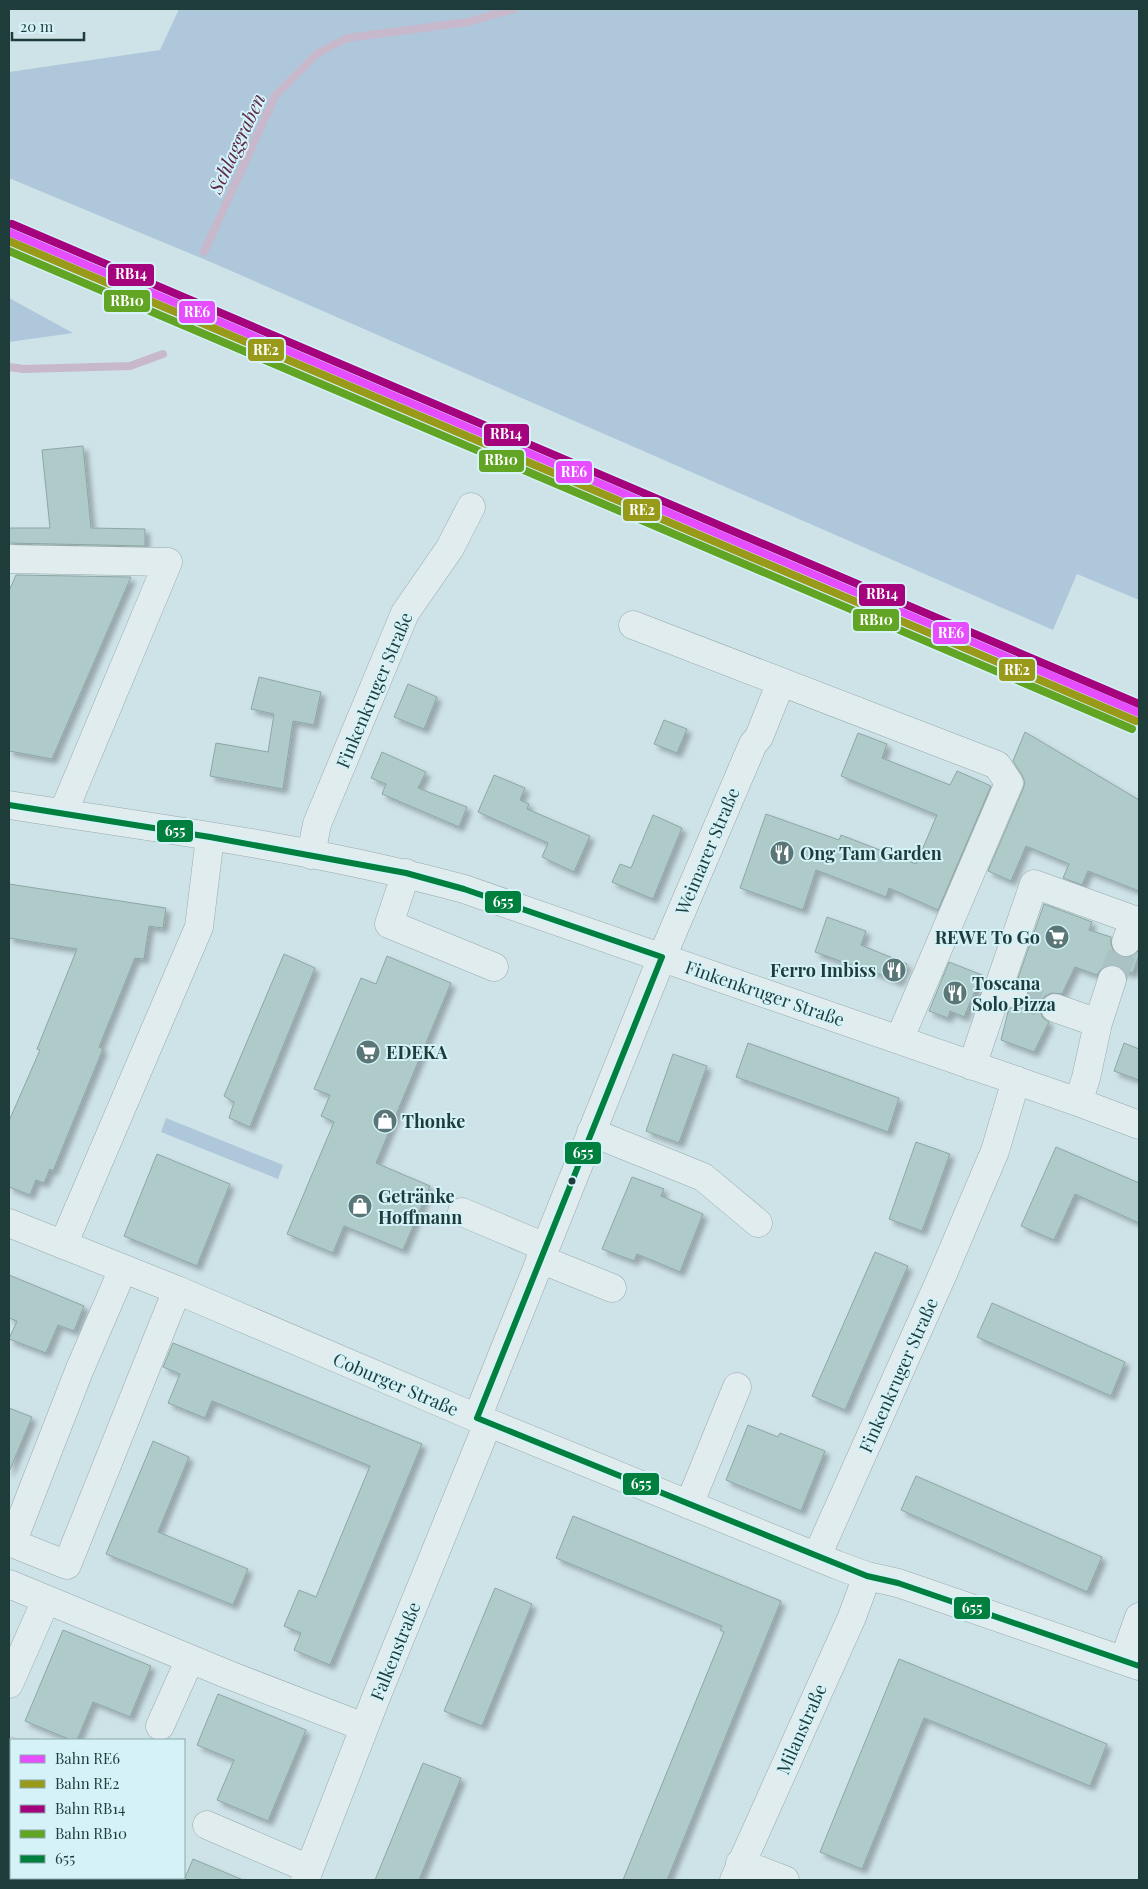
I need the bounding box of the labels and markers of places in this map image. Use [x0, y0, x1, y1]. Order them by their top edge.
restaurant icon: Ong Tam Garden [769, 840, 795, 866]
place label: Ong Tam Garden [800, 841, 942, 865]
supermarket icon: REWE To Go [1044, 924, 1070, 950]
place label: REWE To Go [935, 925, 1040, 949]
restaurant icon: Ferro Imbiss [881, 957, 907, 983]
place label: Ferro Imbiss [770, 958, 876, 982]
place label: Toscana Solo Pizza [972, 971, 1057, 1016]
restaurant icon: Toscana Solo Pizza [942, 980, 968, 1006]
supermarket icon: EDEKA [355, 1039, 381, 1065]
place label: EDEKA [386, 1040, 448, 1064]
shop icon: Thonke [372, 1108, 398, 1134]
place label: Thonke [402, 1109, 465, 1133]
unlabelled marker [567, 1176, 577, 1186]
place label: Getränke Hoffmann [378, 1184, 462, 1229]
shop icon: Getränke Hoffmann [347, 1193, 373, 1219]

